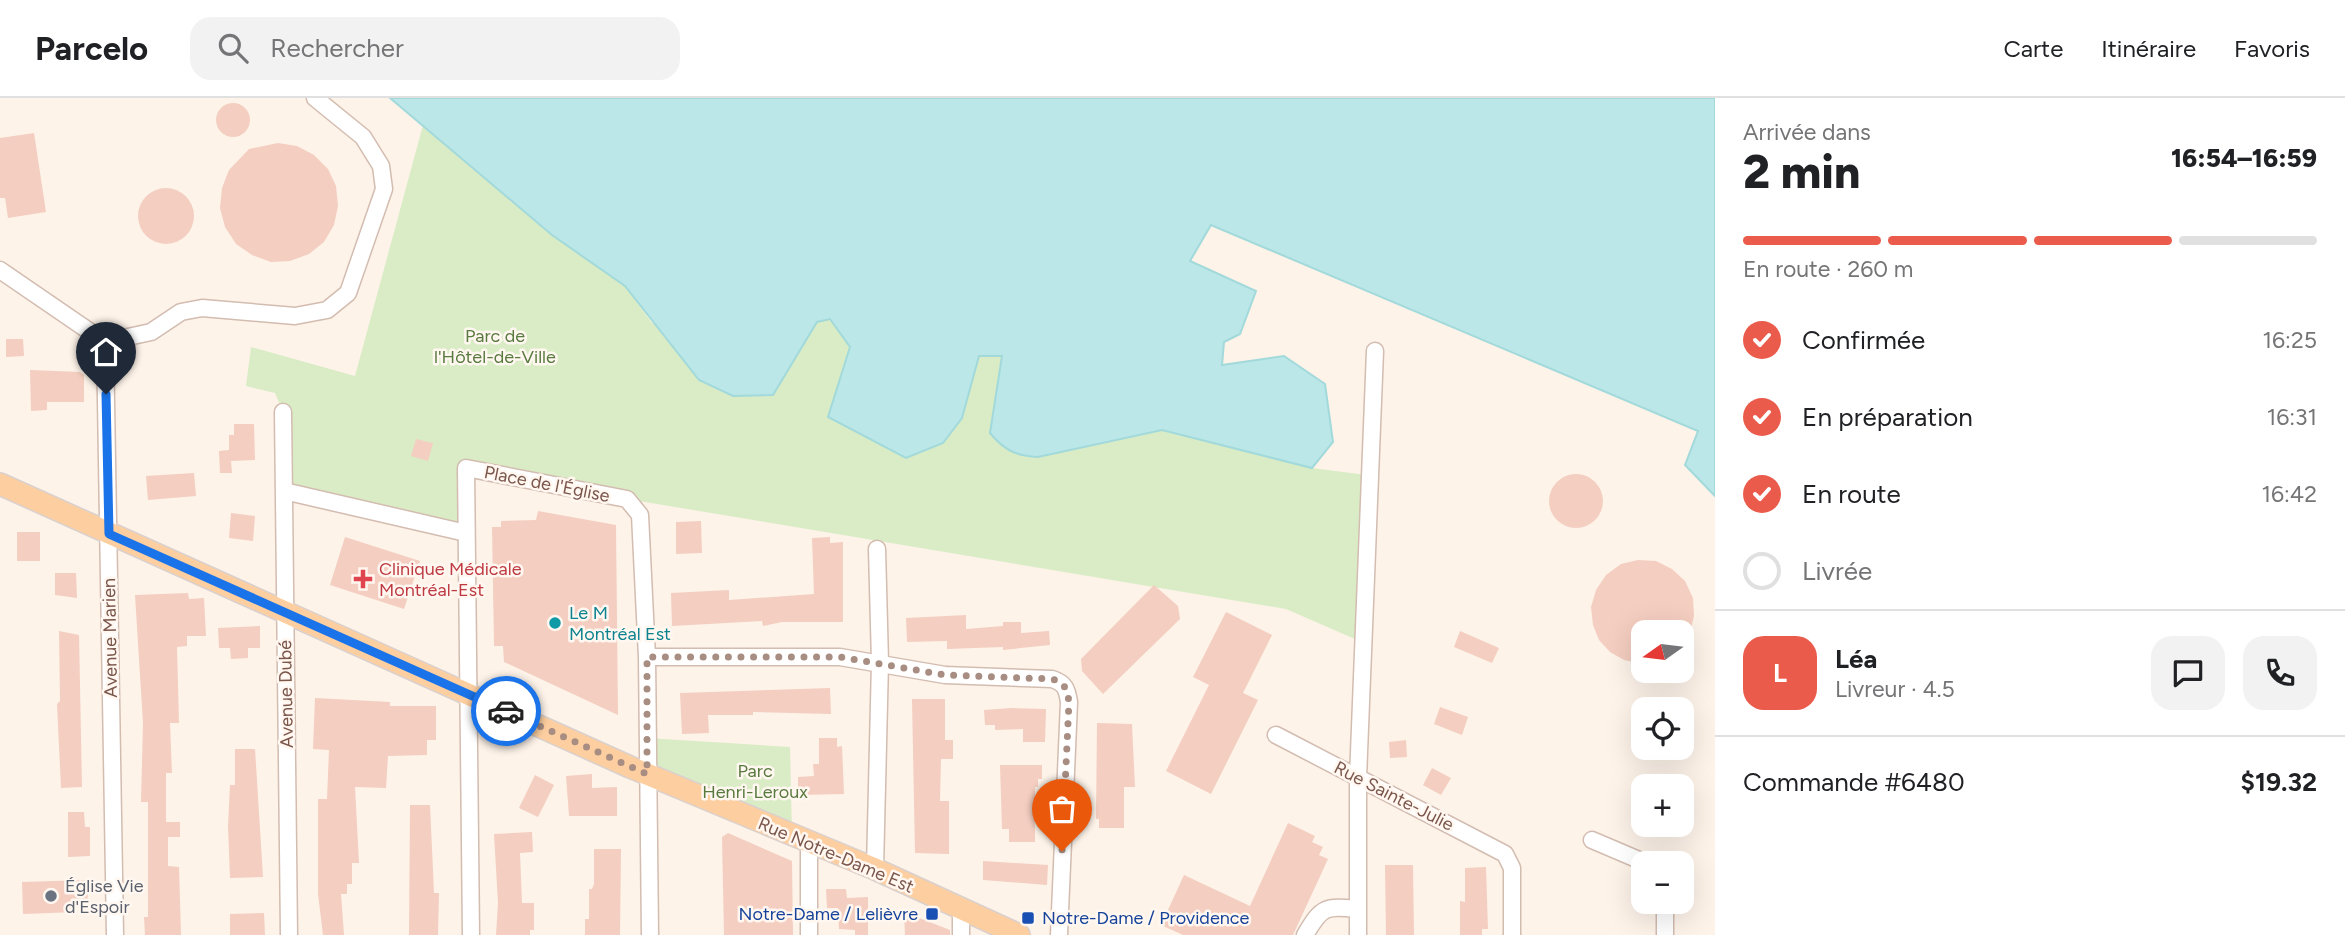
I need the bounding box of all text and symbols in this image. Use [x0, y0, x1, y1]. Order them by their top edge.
search box [190, 17, 680, 80]
text: Parcelo [35, 29, 148, 68]
icon: search [214, 29, 252, 67]
text: Rechercher [270, 32, 404, 64]
text: Carte [2003, 34, 2063, 63]
text: Itinéraire [2101, 34, 2196, 63]
text: Favoris [2234, 34, 2310, 63]
text: Arrivée dans [1743, 118, 1871, 146]
text: 16:54–16:59 [2171, 142, 2317, 174]
text: 2 min [1743, 144, 1860, 200]
text: En route · 260 m [1743, 255, 1913, 283]
icon: check [1743, 321, 1781, 359]
pin [76, 322, 136, 394]
text: Confirmée [1802, 324, 1925, 356]
park label: Parc de l'Hôtel-de-Ville [434, 325, 556, 368]
text: 16:25 [2263, 326, 2317, 354]
icon: home [87, 333, 125, 371]
icon: check [1743, 398, 1781, 436]
text: En préparation [1802, 401, 1973, 433]
text: 16:31 [2267, 403, 2317, 431]
street label: Place de l'Église [482, 461, 612, 507]
icon: check [1743, 475, 1781, 513]
text: En route [1802, 478, 1901, 510]
text: 16:42 [2262, 480, 2317, 508]
text: Livrée [1802, 555, 1872, 587]
place label: Clinique Médicale Montréal-Est [379, 558, 522, 601]
marker: Clinique Médicale Montréal-Est [353, 569, 373, 589]
street label: Avenue Marien [98, 578, 122, 698]
place label: Le M Montréal Est [569, 602, 671, 645]
marker: Le M Montréal Est [547, 615, 563, 631]
north arrow [1631, 620, 1694, 682]
map controls [1631, 620, 1694, 914]
button: chat [2151, 636, 2225, 710]
button: phone [2243, 636, 2317, 710]
street label: Avenue Dubé [274, 640, 298, 748]
text: Léa [1835, 643, 1877, 675]
text: L [1773, 657, 1787, 689]
text: Livreur · 4.5 [1835, 675, 1955, 703]
courier [471, 676, 541, 746]
icon: car [487, 692, 525, 730]
button: locate [1631, 697, 1694, 760]
street label: Rue Sainte-Julie [1330, 756, 1458, 836]
park label: Parc Henri-Leroux [702, 760, 808, 803]
text: Commande #6480 [1743, 766, 1965, 798]
text: $19.32 [2241, 766, 2317, 798]
button: + [1631, 774, 1694, 837]
pin [1032, 779, 1092, 851]
icon: bag [1043, 790, 1081, 828]
street label: Rue Notre-Dame Est [755, 812, 917, 898]
button: − [1631, 851, 1694, 914]
place label: Église Vie d'Espoir [65, 875, 144, 918]
marker: Église Vie d'Espoir [43, 888, 59, 904]
place label: Notre-Dame / Lelièvre [739, 903, 918, 925]
marker: Notre-Dame / Lelièvre [924, 906, 940, 922]
place label: Notre-Dame / Providence [1042, 907, 1250, 929]
marker: Notre-Dame / Providence [1020, 910, 1036, 926]

